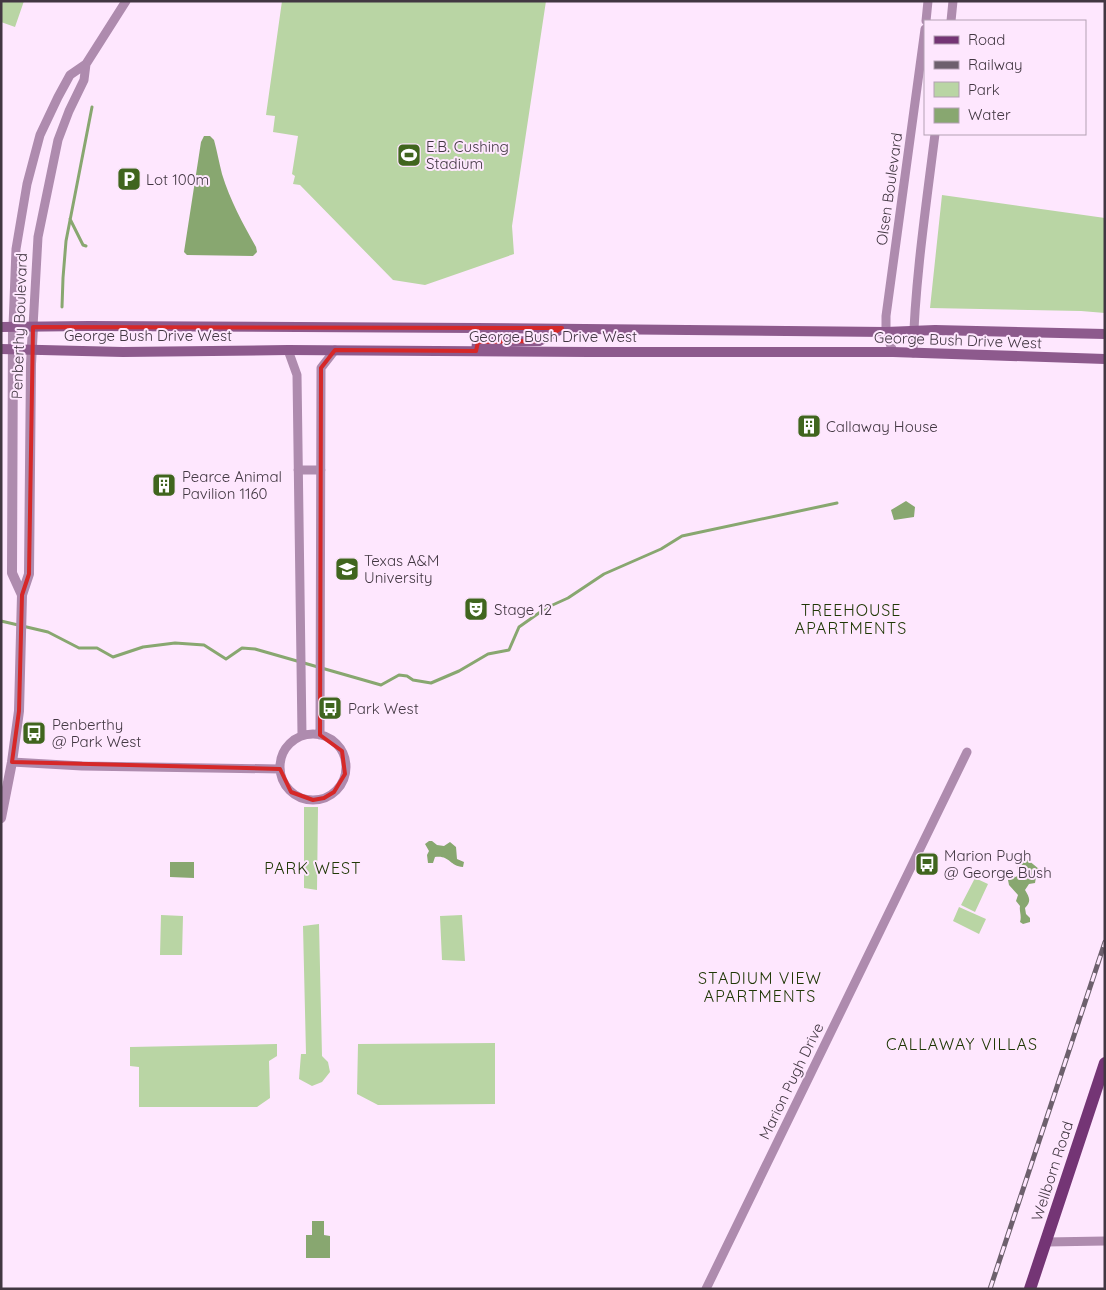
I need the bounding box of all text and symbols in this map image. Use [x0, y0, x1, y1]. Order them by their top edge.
legend [924, 20, 1086, 135]
text: Road [968, 30, 1005, 49]
text: Railway [968, 55, 1023, 74]
text: Park [968, 80, 1000, 99]
text: Water [968, 105, 1011, 124]
street label: Olsen Boulevard [872, 131, 906, 247]
place label: E.B. Cushing Stadium [426, 137, 509, 173]
sports icon: E.B. Cushing Stadium [396, 142, 422, 168]
parking icon: Lot 100m [116, 166, 142, 192]
place label: Lot 100m [146, 170, 209, 189]
street label: Penberthy Boulevard [7, 253, 31, 399]
street label: George Bush Drive West [64, 326, 232, 345]
street label: George Bush Drive West [469, 327, 637, 346]
street label: George Bush Drive West [874, 328, 1042, 352]
building icon: Callaway House [796, 413, 822, 439]
place label: Callaway House [826, 417, 938, 436]
place label: Pearce Animal Pavilion 1160 [182, 467, 282, 503]
building icon: Pearce Animal Pavilion 1160 [151, 472, 177, 498]
place label: Texas A&M University [364, 551, 439, 587]
school or university icon: Texas A&M University [334, 556, 360, 582]
theatre icon: Stage 12 [463, 596, 489, 622]
place label: Stage 12 [494, 600, 552, 619]
district label: TREEHOUSE APARTMENTS [795, 600, 907, 638]
bus stop icon: Park West [317, 695, 343, 721]
place label: Park West [348, 699, 419, 718]
place label: Penberthy @ Park West [52, 715, 141, 751]
bus stop icon: Penberthy @ Park West [21, 720, 47, 746]
place label: Marion Pugh @ George Bush [944, 846, 1052, 882]
bus stop icon: Marion Pugh @ George Bush [914, 851, 940, 877]
district label: PARK WEST [264, 858, 362, 878]
district label: STADIUM VIEW APARTMENTS [698, 968, 822, 1006]
street label: Marion Pugh Drive [754, 1019, 828, 1143]
district label: CALLAWAY VILLAS [886, 1034, 1038, 1054]
street label: Wellborn Road [1027, 1119, 1077, 1223]

